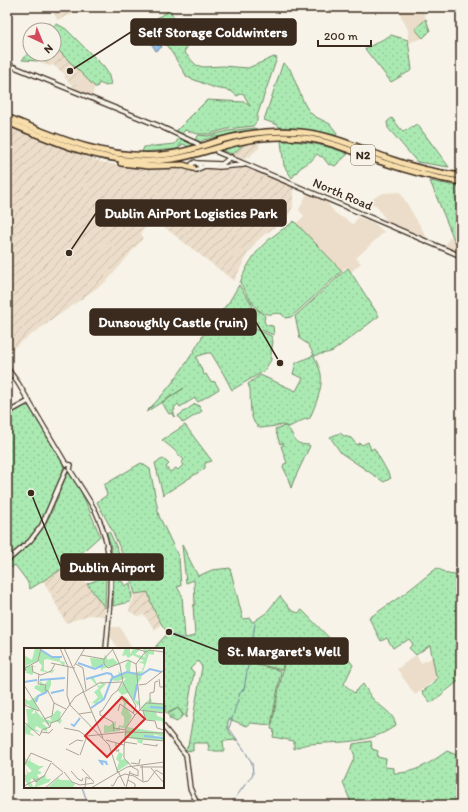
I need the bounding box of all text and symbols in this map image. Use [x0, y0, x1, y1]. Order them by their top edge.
callout: Self Storage Coldwinters [131, 19, 296, 45]
north arrow [22, 22, 62, 62]
scale bar [318, 22, 371, 48]
text: Self Storage Coldwinters [138, 24, 288, 41]
text: 200 m [324, 29, 358, 43]
text: N [41, 42, 56, 56]
road number: N2 [351, 145, 375, 165]
street label: North Road [311, 175, 375, 213]
callout: Dublin AirPort Logistics Park [96, 200, 286, 226]
text: Dublin AirPort Logistics Park [104, 205, 278, 222]
callout: Dunsoughly Castle (ruin) [90, 309, 256, 335]
text: Dunsoughly Castle (ruin) [98, 314, 248, 331]
callout: Dublin Airport [61, 554, 163, 580]
text: Dublin Airport [69, 559, 156, 576]
callout: St. Margaret's Well [219, 638, 348, 664]
text: St. Margaret's Well [227, 643, 342, 660]
inset map [24, 648, 164, 788]

